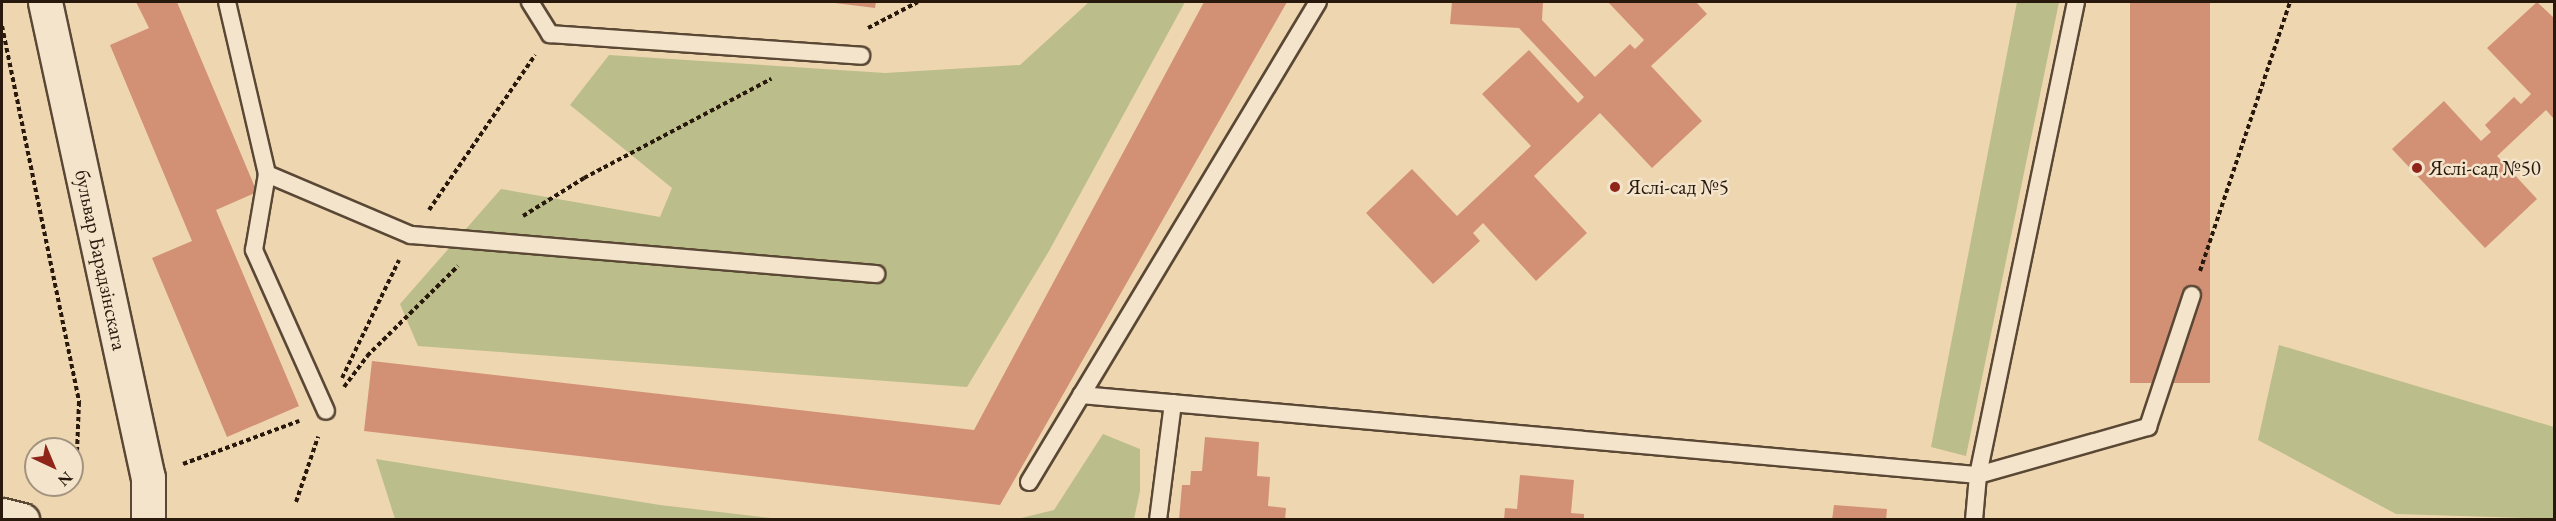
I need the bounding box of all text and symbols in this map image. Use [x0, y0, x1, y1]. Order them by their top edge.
place label: Яслі-сад №50 [2429, 155, 2541, 181]
marker: Яслі-сад №50 [2410, 161, 2424, 175]
street label: бульвар Барадзінскага [70, 167, 132, 353]
place label: Яслі-сад №5 [1627, 174, 1729, 200]
marker: Яслі-сад №5 [1608, 180, 1622, 194]
north arrow [24, 437, 84, 497]
text: N [54, 467, 77, 491]

